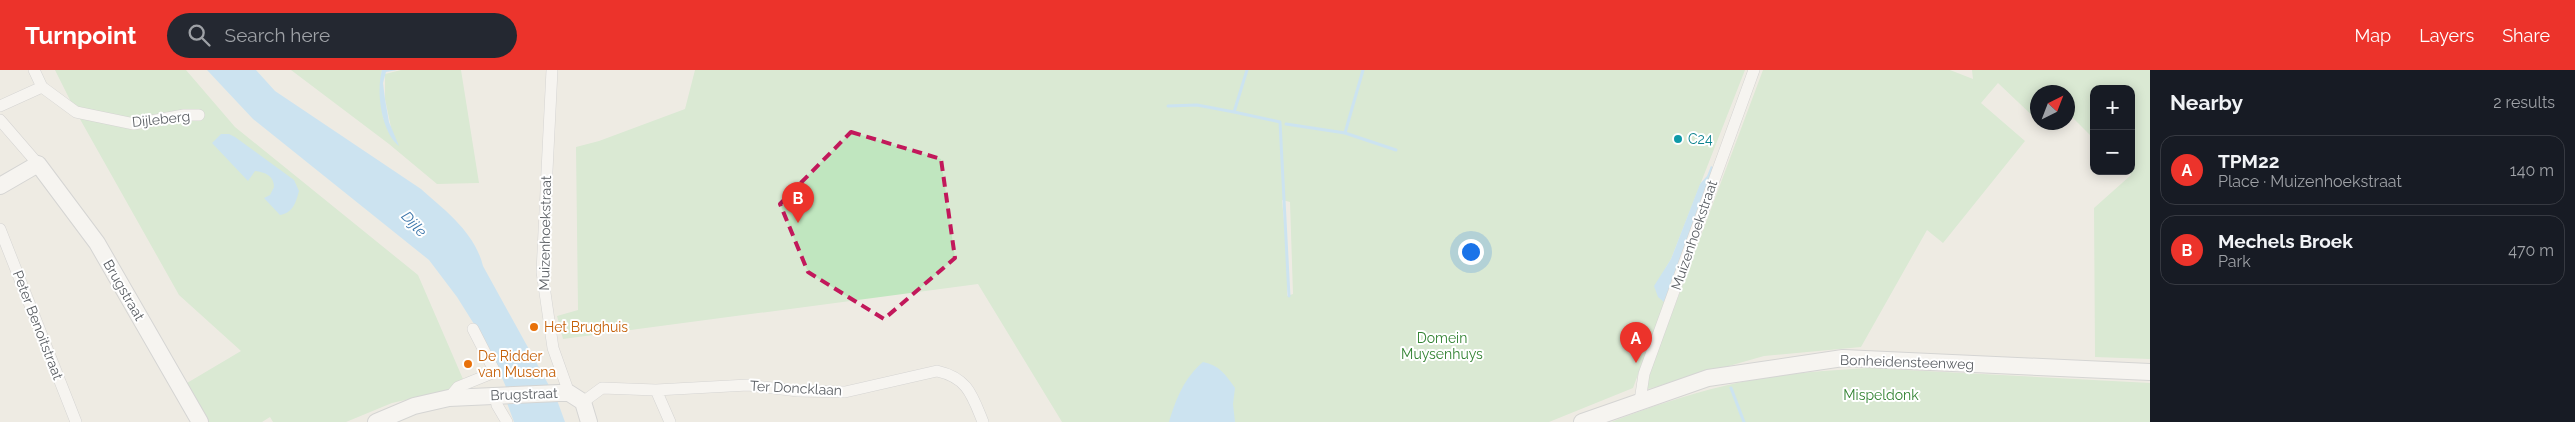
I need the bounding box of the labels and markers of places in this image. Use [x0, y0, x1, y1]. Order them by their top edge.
place label: C24 [1688, 131, 1713, 147]
marker: C24 [1672, 133, 1684, 145]
pin: B [782, 182, 814, 223]
place label: Het Brughuis [544, 319, 628, 335]
marker: Het Brughuis [528, 321, 540, 333]
pin: A [1620, 322, 1652, 363]
place label: De Ridder van Musena [478, 348, 556, 380]
marker: De Ridder van Musena [462, 358, 474, 370]

